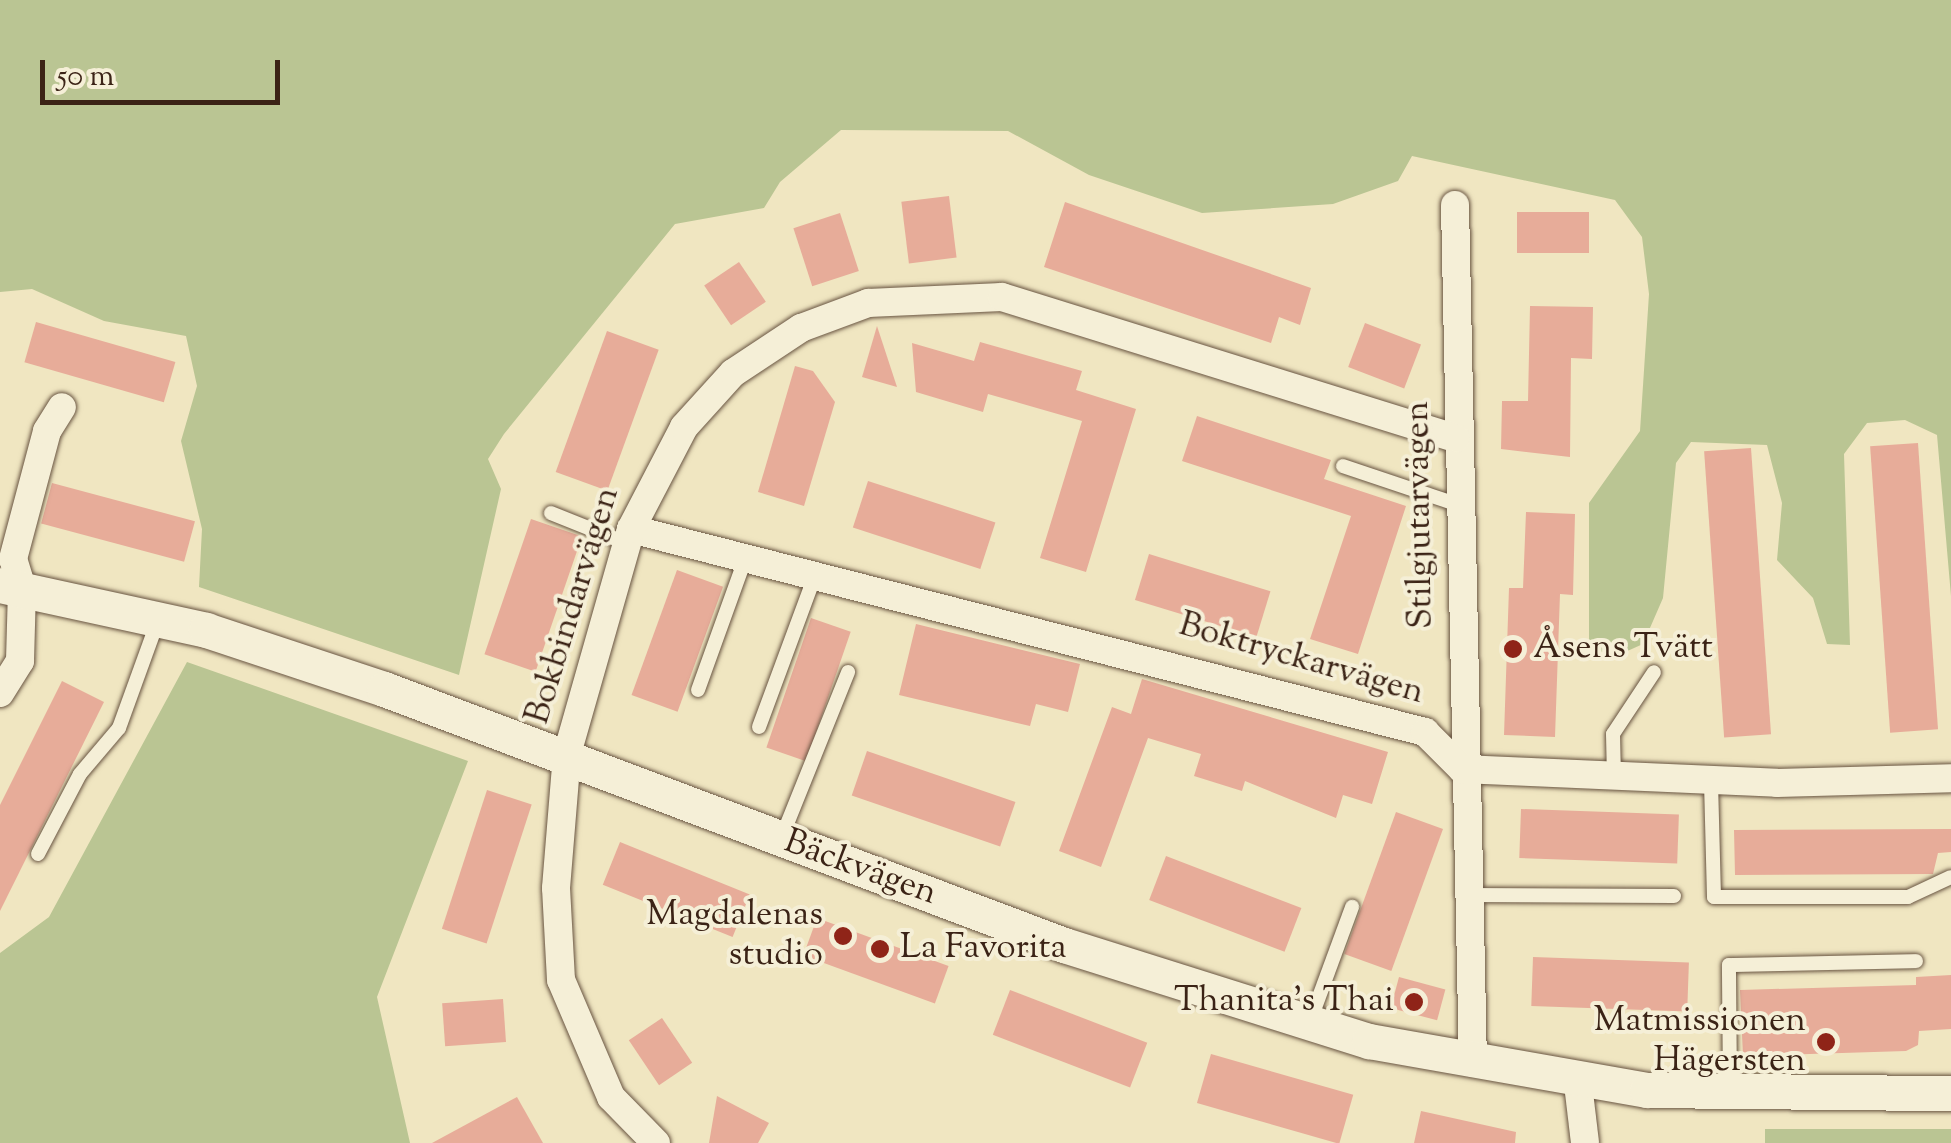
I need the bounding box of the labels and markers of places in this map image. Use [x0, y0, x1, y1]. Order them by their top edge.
place label: Åsens Tvätt [1533, 628, 1713, 670]
marker: Åsens Tvätt [1502, 638, 1524, 660]
place label: Magdalenas studio [646, 895, 823, 977]
marker: Magdalenas studio [832, 925, 854, 947]
place label: La Favorita [900, 928, 1067, 970]
marker: La Favorita [869, 938, 891, 960]
place label: Thanita's Thai [1174, 981, 1394, 1023]
marker: Thanita's Thai [1403, 991, 1425, 1013]
place label: Matmissionen Hägersten [1593, 1001, 1806, 1083]
marker: Matmissionen Hägersten [1815, 1031, 1837, 1053]

